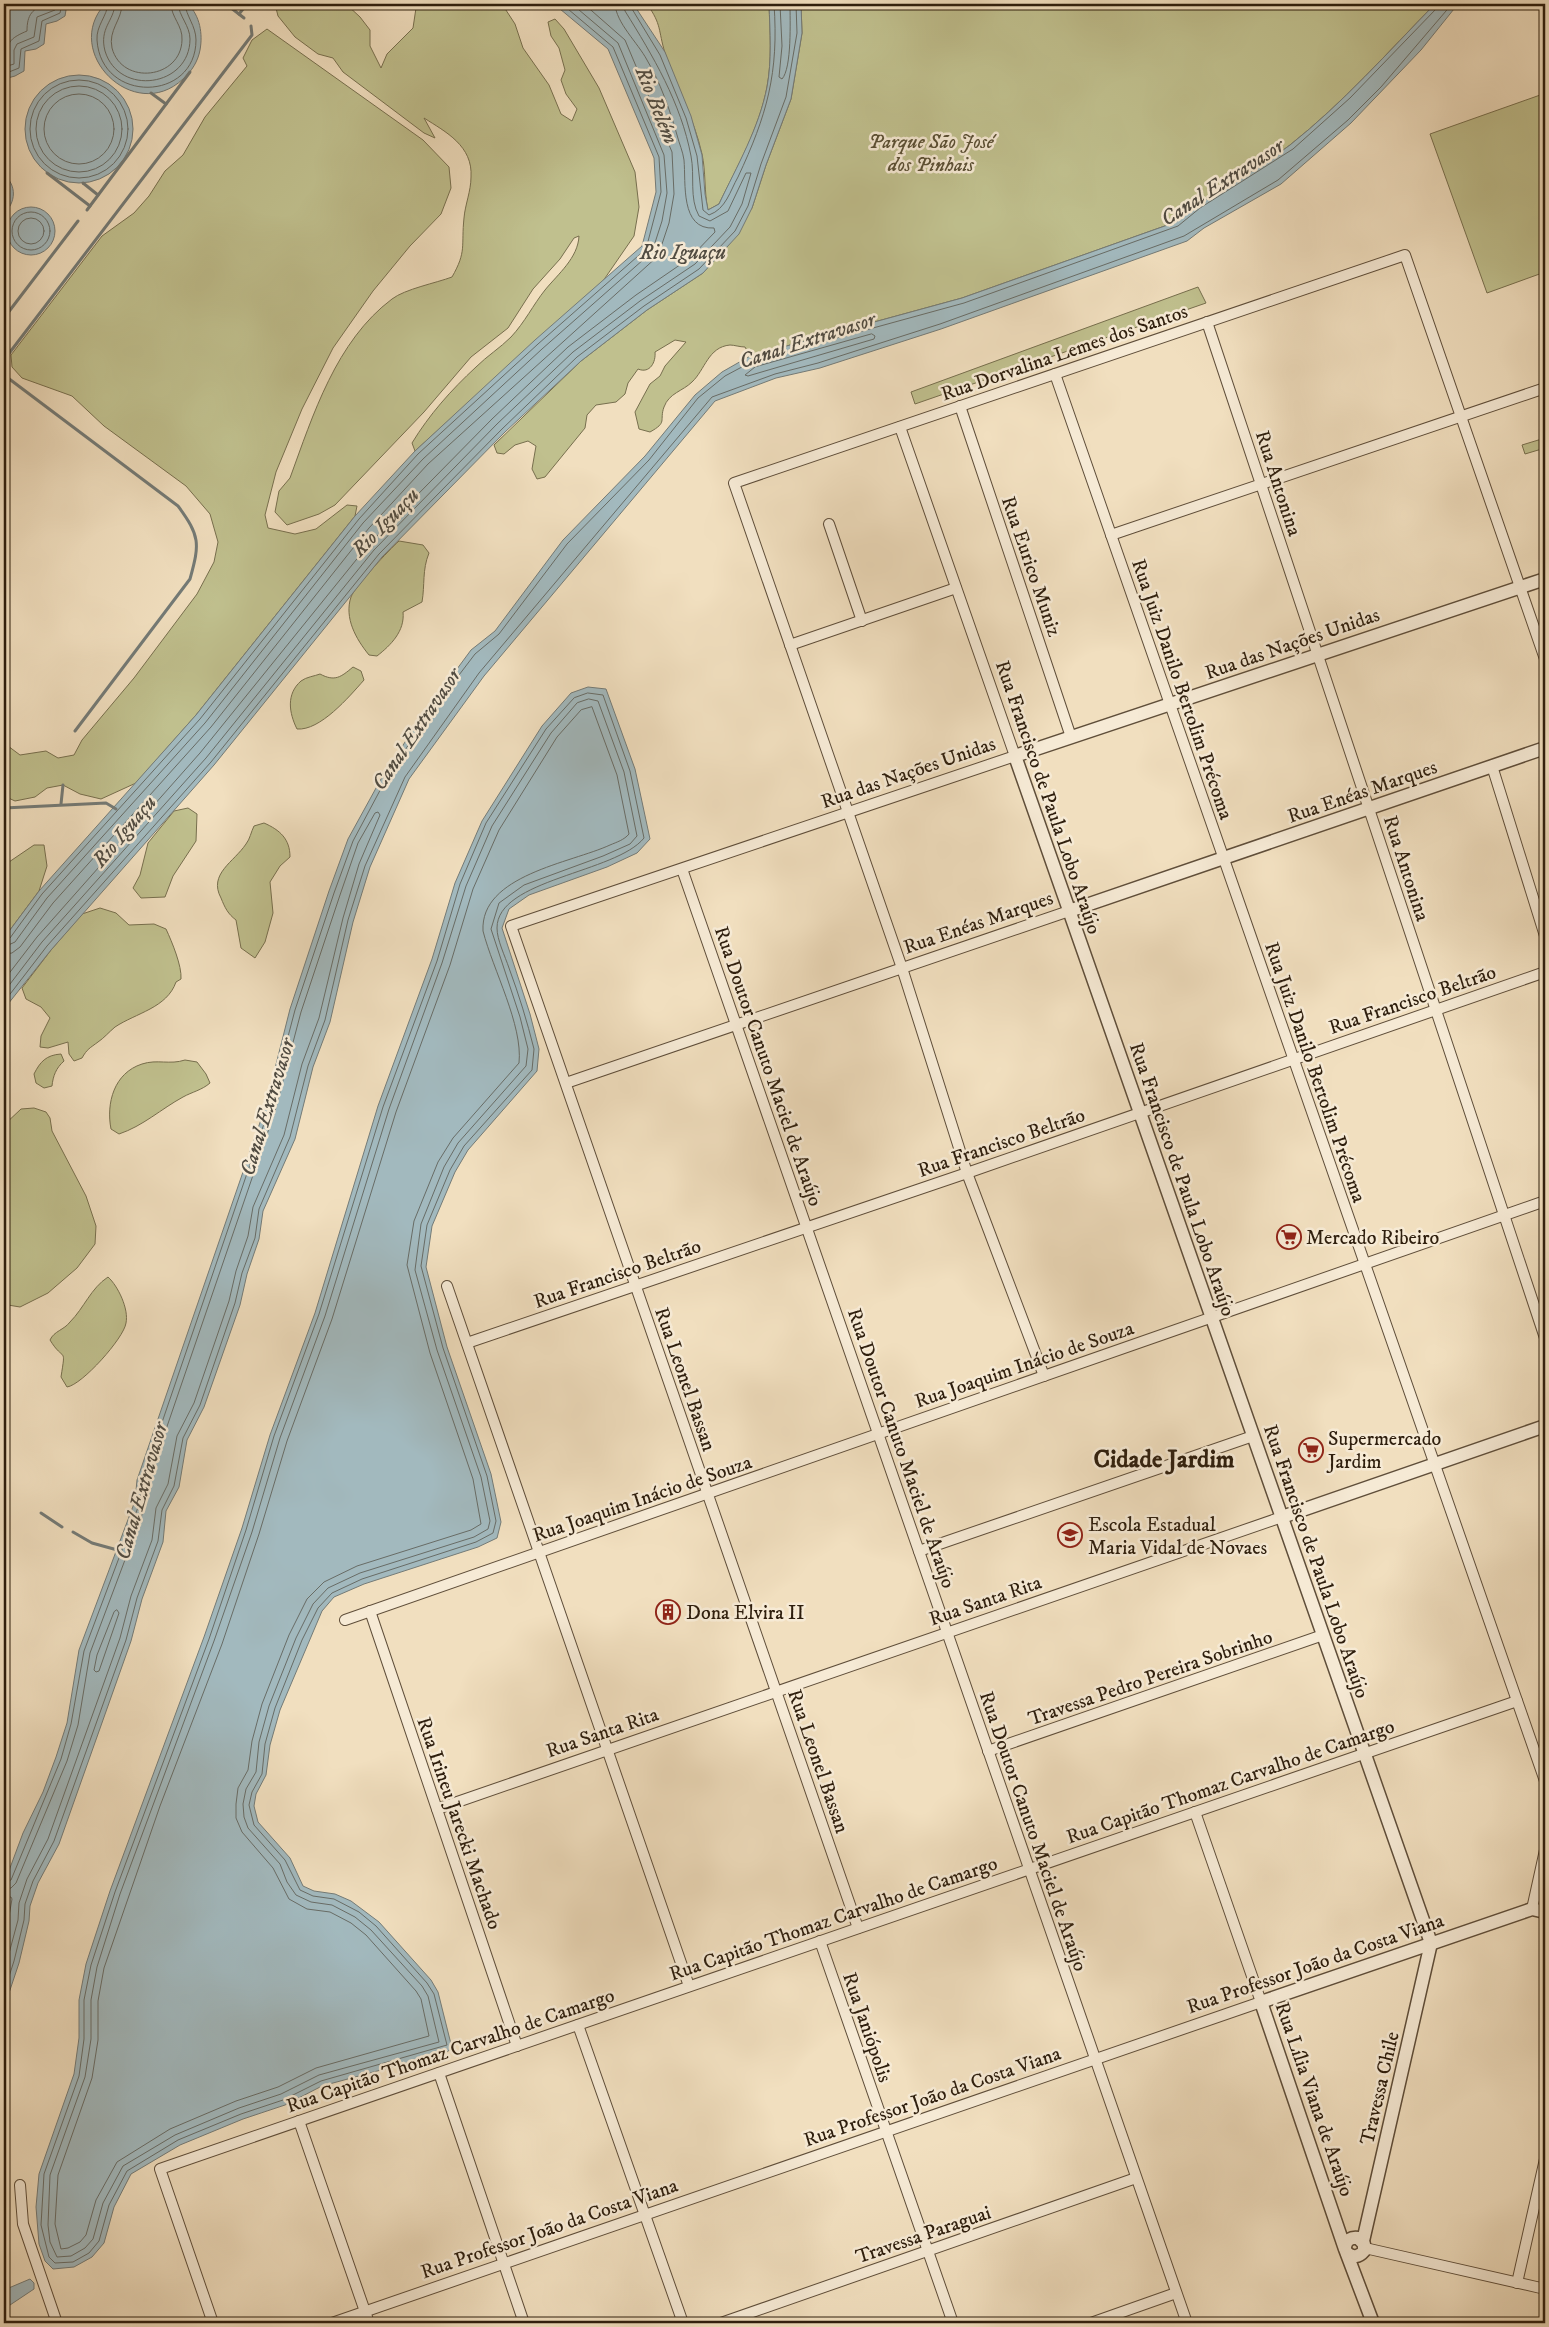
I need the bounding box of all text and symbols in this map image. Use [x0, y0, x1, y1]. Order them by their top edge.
water label: Rio Belém [628, 62, 683, 148]
park label: Parque São José dos Pinhais [868, 130, 997, 178]
water label: Canal Extravasor [1156, 132, 1290, 232]
water label: Rio Iguaçu [639, 240, 726, 266]
street label: Rua Dorvalina Lemes dos Santos [938, 299, 1192, 407]
water label: Canal Extravasor [736, 306, 880, 375]
street label: Rua Antonina [1249, 428, 1307, 540]
water label: Rio Iguaçu [346, 482, 425, 564]
street label: Rua Eurico Muniz [995, 493, 1066, 640]
street label: Rua Juiz Danilo Bertolim Précoma [1125, 556, 1238, 824]
street label: Rua das Nações Unidas [1202, 603, 1383, 686]
street label: Rua Francisco de Paula Lobo Araújo [989, 657, 1106, 938]
water label: Canal Extravasor [366, 662, 468, 796]
street label: Rua das Nações Unidas [818, 732, 999, 815]
street label: Rua Enéas Marques [1284, 755, 1441, 830]
water label: Rio Iguaçu [86, 790, 163, 874]
street label: Rua Antonina [1377, 813, 1435, 925]
street label: Rua Enéas Marques [900, 886, 1057, 961]
street label: Rua Doutor Canuto Maciel de Araújo [708, 923, 827, 1210]
street label: Rua Juiz Danilo Bertolim Précoma [1258, 939, 1371, 1207]
street label: Rua Francisco Beltrão [1326, 960, 1499, 1041]
water label: Canal Extravasor [235, 1034, 302, 1179]
street label: Rua Francisco de Paula Lobo Araújo [1123, 1039, 1240, 1320]
street label: Rua Francisco Beltrão [915, 1103, 1088, 1184]
supermarket icon: Mercado Ribeiro [1276, 1224, 1302, 1250]
place label: Mercado Ribeiro [1306, 1226, 1439, 1251]
street label: Rua Francisco Beltrão [531, 1234, 704, 1315]
street label: Rua Leonel Bassan [648, 1304, 721, 1455]
street label: Rua Doutor Canuto Maciel de Araújo [841, 1305, 960, 1592]
street label: Rua Joaquim Inácio de Souza [912, 1316, 1138, 1415]
water label: Canal Extravasor [110, 1418, 174, 1563]
street label: Rua Francisco de Paula Lobo Araújo [1257, 1421, 1374, 1702]
place label: Supermercado Jardim [1326, 1427, 1441, 1475]
supermarket icon: Supermercado Jardim [1298, 1437, 1324, 1463]
district label: Cidade Jardim [1093, 1444, 1235, 1475]
street label: Rua Joaquim Inácio de Souza [530, 1450, 756, 1549]
place label: Escola Estadual Maria Vidal de Novaes [1088, 1513, 1267, 1561]
school or university icon: Escola Estadual Maria Vidal de Novaes [1057, 1522, 1083, 1548]
street label: Rua Santa Rita [926, 1570, 1046, 1632]
building icon: Dona Elvira II [655, 1599, 681, 1625]
place label: Dona Elvira II [686, 1601, 805, 1626]
street label: Travessa Pedro Pereira Sobrinho [1025, 1625, 1276, 1732]
street label: Rua Leonel Bassan [781, 1686, 854, 1837]
street label: Rua Doutor Canuto Maciel de Araújo [973, 1688, 1092, 1975]
street label: Rua Santa Rita [543, 1702, 663, 1764]
street label: Rua Irineu Jarecki Machado [410, 1714, 507, 1933]
street label: Rua Capitão Thomaz Carvalho de Camargo [1063, 1714, 1398, 1850]
street label: Rua Capitão Thomaz Carvalho de Camargo [666, 1851, 1001, 1987]
street label: Rua Professor João da Costa Viana [1184, 1908, 1448, 2020]
street label: Rua Janiópolis [836, 1969, 897, 2086]
street label: Rua Capitão Thomaz Carvalho de Camargo [283, 1983, 618, 2119]
street label: Rua Lília Viana de Araújo [1269, 1999, 1359, 2200]
street label: Travessa Chile [1355, 2029, 1406, 2147]
street label: Rua Professor João da Costa Viana [801, 2041, 1065, 2153]
street label: Rua Professor João da Costa Viana [418, 2173, 682, 2285]
street label: Travessa Paraguai [853, 2201, 994, 2270]

